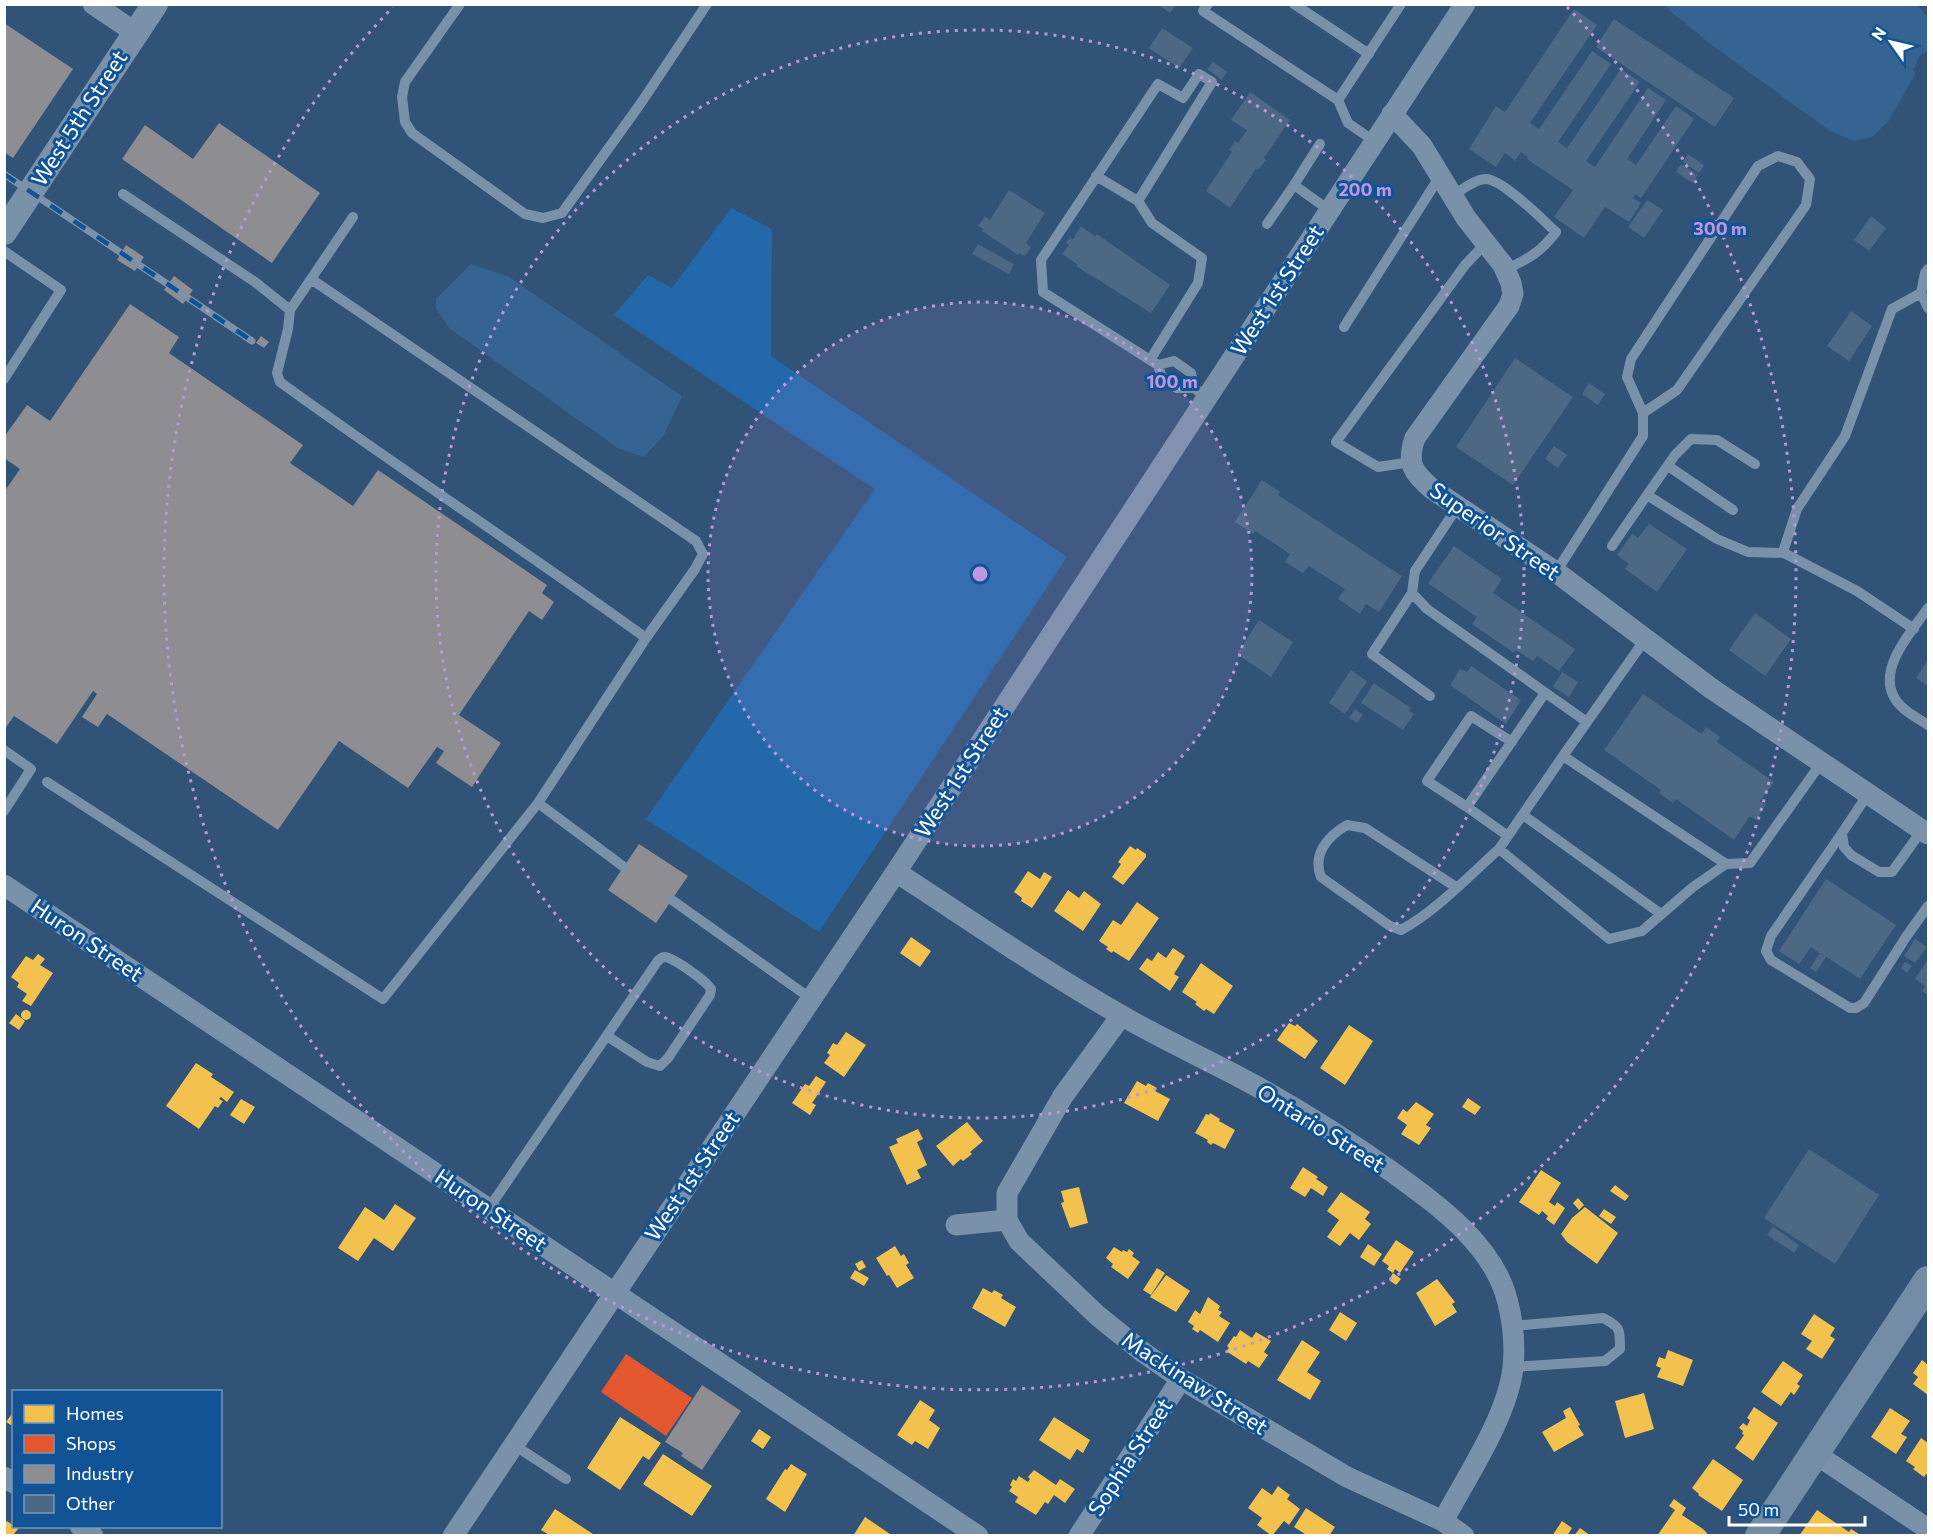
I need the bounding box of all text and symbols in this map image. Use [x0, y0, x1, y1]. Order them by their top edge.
north arrow [1861, 12, 1921, 72]
text: N [1867, 23, 1889, 44]
street label: West 5th Street [25, 45, 132, 191]
text: 200 m [1338, 178, 1392, 200]
text: 300 m [1693, 217, 1747, 239]
street label: West 1st Street [1224, 219, 1329, 360]
text: 100 m [1146, 370, 1198, 392]
street label: Superior Street [1425, 476, 1566, 585]
centre of rings [970, 564, 990, 584]
street label: West 1st Street [908, 701, 1013, 842]
street label: Huron Street [26, 892, 148, 987]
street label: Ontario Street [1253, 1078, 1390, 1177]
street label: West 1st Street [638, 1106, 745, 1246]
street label: Huron Street [430, 1162, 552, 1257]
street label: Mackinaw Street [1117, 1325, 1273, 1440]
legend [12, 1390, 222, 1528]
street label: Sophia Street [1081, 1393, 1178, 1521]
text: Homes [66, 1402, 124, 1424]
text: Shops [66, 1432, 116, 1454]
text: Industry [66, 1462, 134, 1484]
scale bar [1729, 1489, 1866, 1527]
text: Other [66, 1492, 115, 1514]
text: 50 m [1738, 1498, 1779, 1520]

